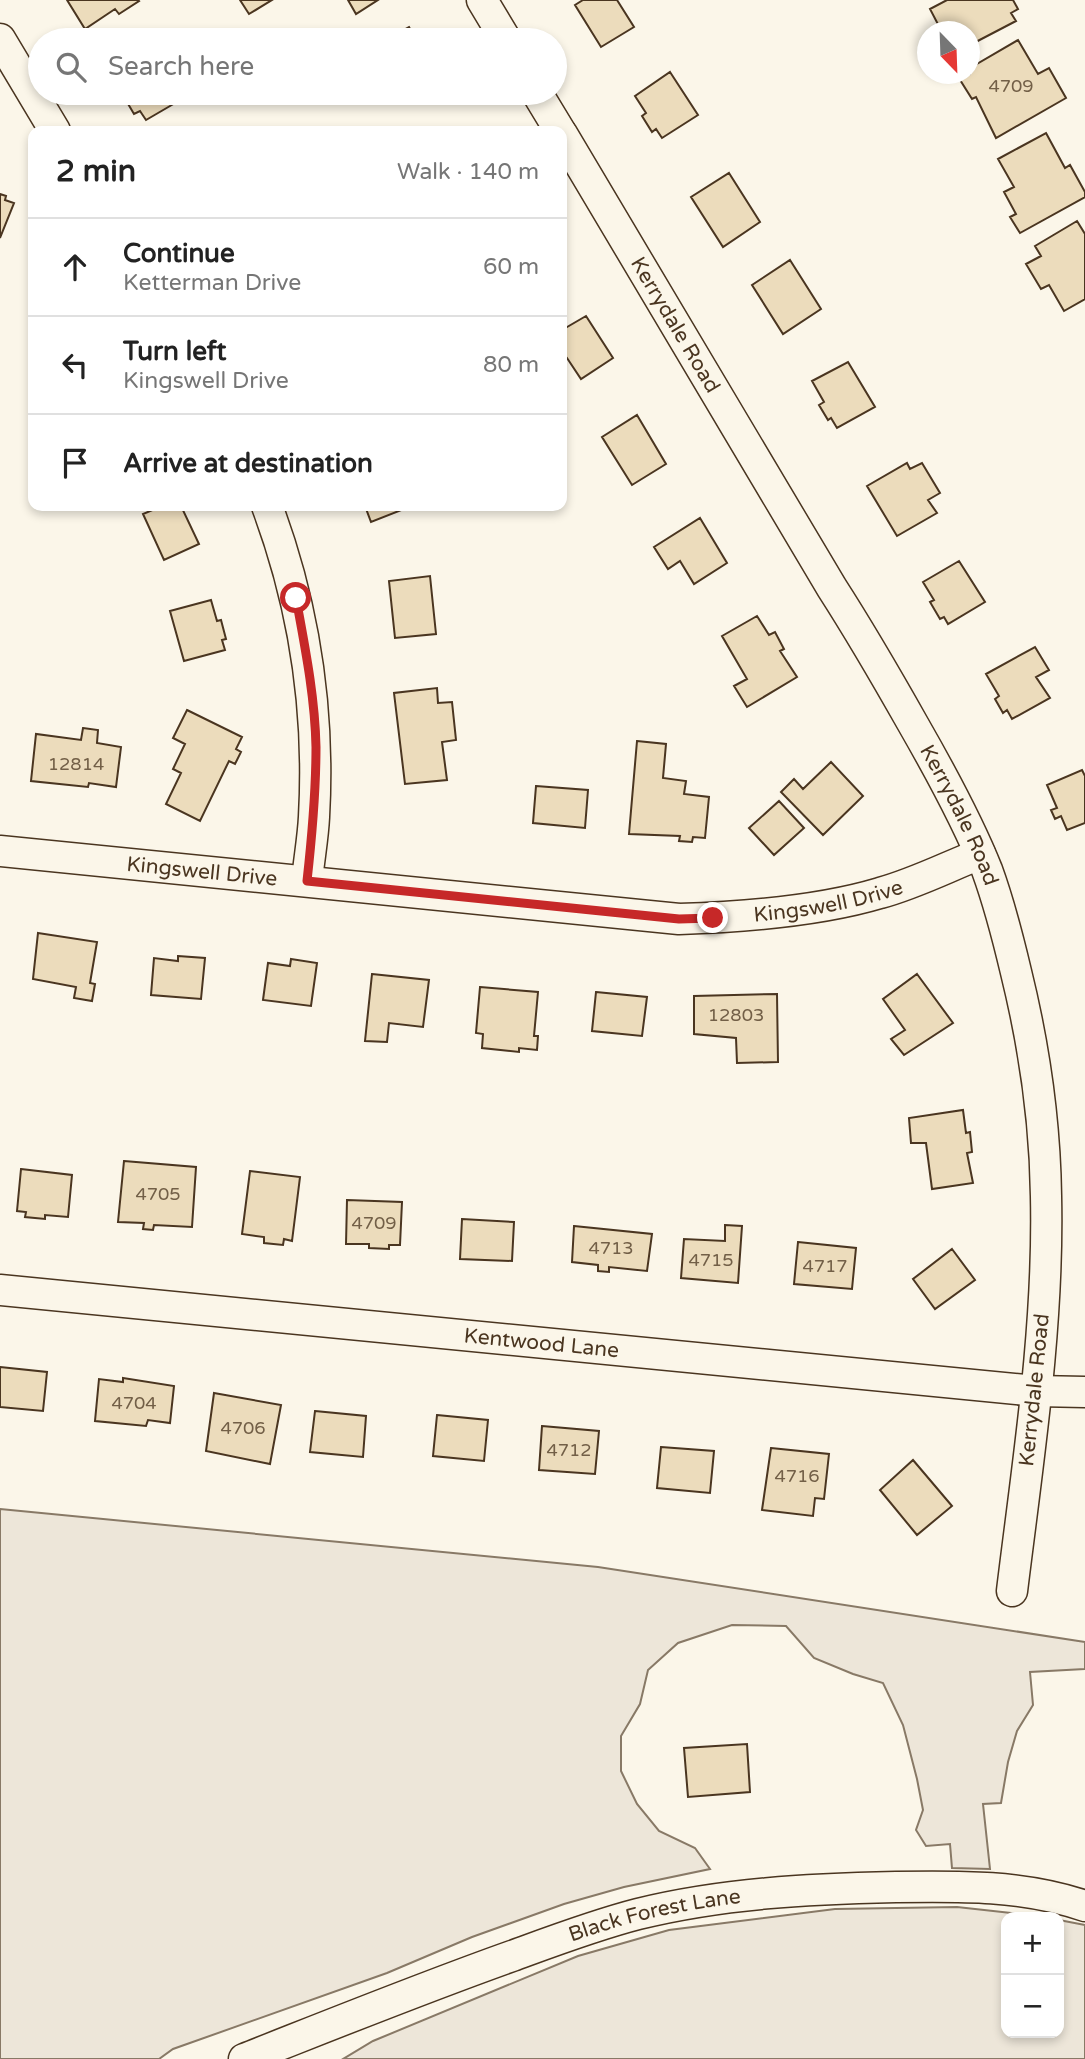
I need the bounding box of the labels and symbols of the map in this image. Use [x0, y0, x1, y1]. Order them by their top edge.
north arrow [917, 21, 980, 84]
house number: 4709 [988, 75, 1034, 97]
street label: Kerrydale Road [625, 253, 725, 397]
route start [280, 582, 311, 613]
street label: Kerrydale Road [914, 740, 1003, 889]
house number: 12814 [48, 753, 104, 775]
street label: Kingswell Drive [125, 852, 279, 892]
street label: Kingswell Drive [752, 875, 906, 928]
route end [697, 902, 728, 933]
house number: 12803 [708, 1004, 764, 1026]
house number: 4705 [135, 1183, 181, 1205]
house number: 4709 [351, 1212, 397, 1234]
house number: 4713 [588, 1237, 634, 1259]
house number: 4715 [688, 1249, 734, 1271]
house number: 4717 [802, 1255, 848, 1277]
street label: Kerrydale Road [1014, 1312, 1055, 1468]
street label: Kentwood Lane [463, 1323, 620, 1363]
house number: 4704 [111, 1392, 157, 1414]
house number: 4706 [220, 1417, 266, 1439]
house number: 4712 [546, 1439, 592, 1461]
house number: 4716 [774, 1465, 820, 1487]
street label: Black Forest Lane [565, 1884, 742, 1948]

